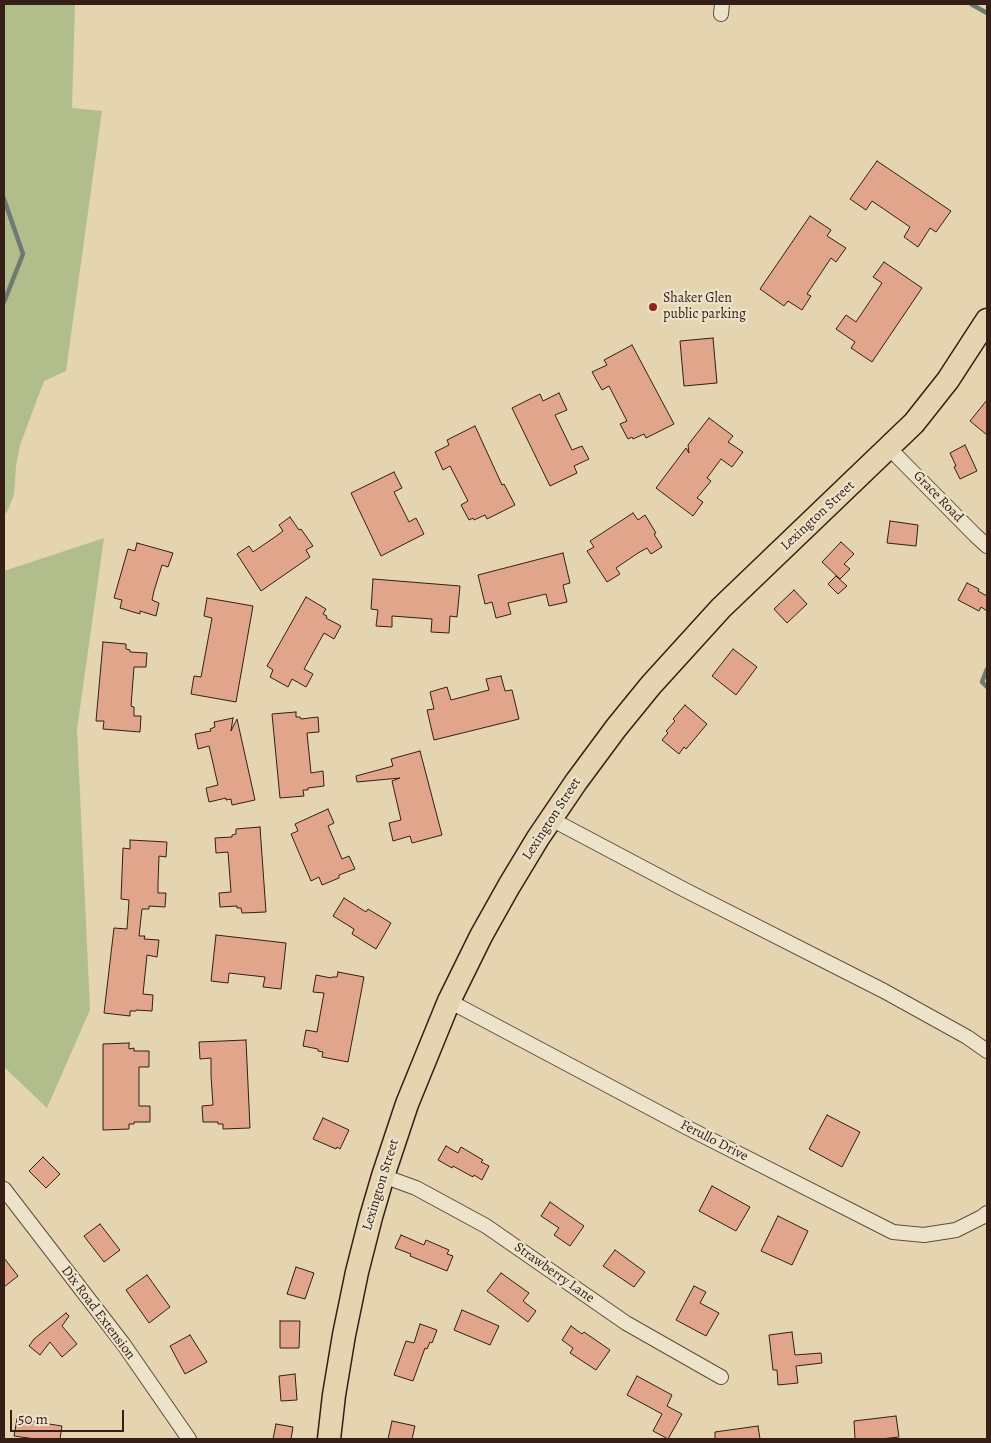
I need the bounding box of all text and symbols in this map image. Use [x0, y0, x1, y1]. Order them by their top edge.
place label: Shaker Glen public parking [663, 291, 746, 324]
marker: Shaker Glen public parking [647, 301, 659, 313]
street label: Grace Road [909, 468, 967, 526]
street label: Lexington Street [778, 478, 858, 554]
street label: Lexington Street [519, 775, 585, 863]
street label: Ferullo Drive [677, 1117, 751, 1165]
street label: Lexington Street [359, 1137, 403, 1233]
street label: Strawberry Lane [511, 1239, 597, 1307]
street label: Dix Road Extension [57, 1263, 139, 1363]
scale bar [12, 1400, 126, 1432]
text: 50 m [18, 1409, 48, 1429]

